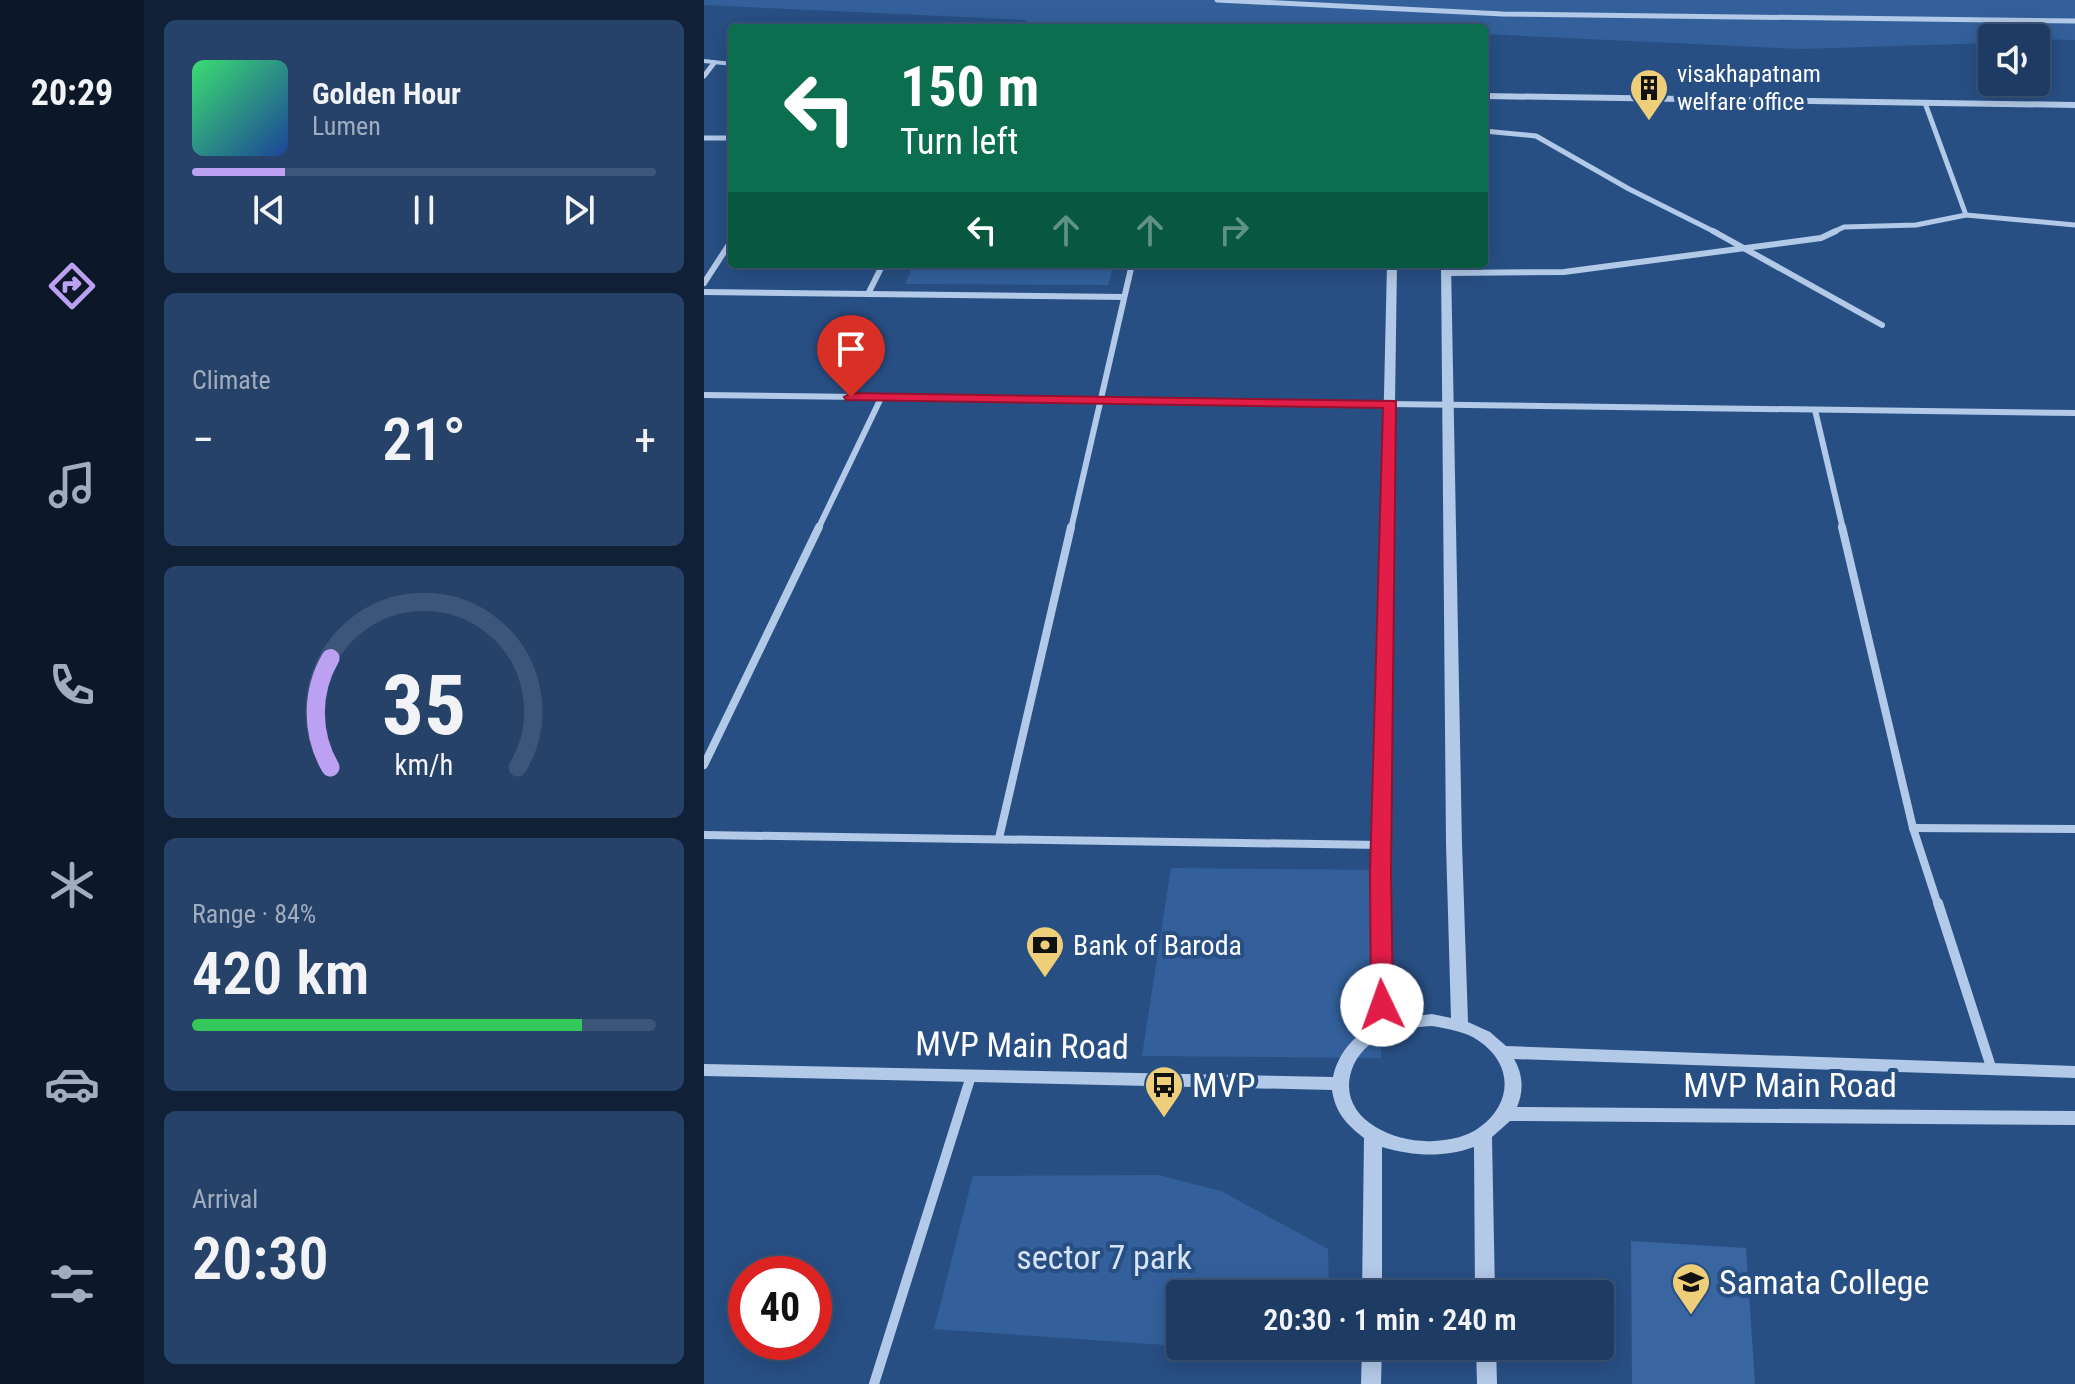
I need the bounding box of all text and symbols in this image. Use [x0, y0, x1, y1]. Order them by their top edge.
map controls [1978, 24, 2050, 96]
button: sound [1978, 24, 2050, 96]
text: 150 m [900, 54, 1039, 120]
icon: left [768, 56, 872, 160]
place label: visakhapatnam welfare office [1677, 60, 1821, 116]
building icon: visakhapatnam welfare office [1628, 67, 1670, 122]
text: 20:29 [31, 72, 113, 114]
text: Golden Hour [312, 76, 461, 111]
text: Lumen [312, 111, 381, 141]
text: Turn left [900, 121, 1018, 163]
icon: previous [247, 188, 291, 232]
icon: pause [402, 188, 446, 232]
icon: next [557, 188, 601, 232]
icon: left [960, 208, 1004, 252]
icon: ahead [1044, 208, 1088, 252]
icon: ahead [1128, 208, 1172, 252]
icon: right [1212, 208, 1256, 252]
icon: directions [44, 258, 100, 314]
pin [817, 315, 885, 397]
icon: arrive [829, 327, 873, 371]
text: Climate [192, 365, 271, 395]
text: 21° [382, 404, 466, 475]
text: − [192, 414, 214, 466]
text: + [634, 414, 656, 466]
icon: music [44, 457, 100, 513]
icon: phone [44, 657, 100, 713]
text: 35 [382, 657, 466, 754]
text: km/h [395, 748, 453, 782]
icon: climate [44, 857, 100, 913]
text: Range · 84% [192, 899, 316, 929]
bank icon: Bank of Baroda [1024, 924, 1066, 979]
place label: Bank of Baroda [1073, 929, 1242, 962]
text: 420 km [192, 938, 369, 1009]
position arrow [1340, 963, 1424, 1047]
street label: MVP Main Road [915, 1023, 1129, 1067]
icon: car [44, 1056, 100, 1112]
bus stop icon: MVP [1143, 1064, 1185, 1119]
place label: MVP [1192, 1065, 1256, 1105]
street label: MVP Main Road [1683, 1065, 1897, 1105]
text: Arrival [192, 1184, 258, 1214]
text: 20:30 [192, 1223, 329, 1294]
park label: sector 7 park [1016, 1237, 1192, 1277]
icon: filters [44, 1256, 100, 1312]
speed limit sign: 40 [728, 1256, 832, 1360]
school or university icon: Samata College [1670, 1261, 1712, 1316]
place label: Samata College [1719, 1262, 1930, 1302]
text: 20:30 · 1 min · 240 m [1263, 1302, 1517, 1337]

